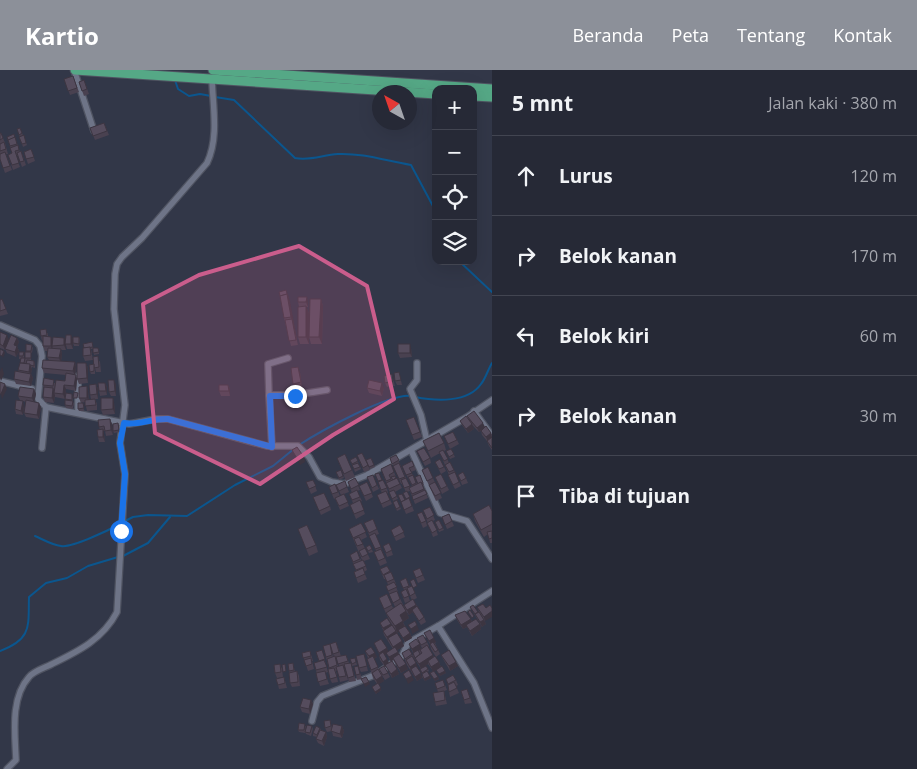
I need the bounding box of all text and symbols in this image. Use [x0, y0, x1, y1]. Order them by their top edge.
text: Kartio [25, 19, 99, 52]
text: Beranda [572, 23, 644, 47]
text: Peta [672, 23, 709, 47]
text: Tentang [737, 23, 805, 47]
text: Kontak [833, 23, 892, 47]
north arrow [372, 85, 417, 130]
map controls [432, 85, 477, 265]
button: + [432, 85, 477, 130]
text: 5 mnt [512, 89, 573, 117]
text: Jalan kaki · 380 m [768, 92, 897, 114]
button: − [432, 130, 477, 175]
icon: ahead [512, 162, 540, 190]
text: Lurus [559, 163, 613, 189]
text: 120 m [851, 165, 897, 187]
button: locate [432, 175, 477, 220]
button: layers [432, 220, 477, 265]
icon: right [512, 242, 540, 270]
text: Belok kanan [559, 243, 677, 269]
text: 170 m [851, 245, 897, 267]
icon: left [512, 322, 540, 350]
text: Belok kiri [559, 323, 649, 349]
text: 60 m [860, 325, 897, 347]
route end [284, 385, 307, 408]
icon: right [512, 402, 540, 430]
text: Belok kanan [559, 403, 677, 429]
text: 30 m [860, 405, 897, 427]
icon: arrive [512, 482, 540, 510]
text: Tiba di tujuan [559, 483, 690, 509]
route start [110, 520, 133, 543]

